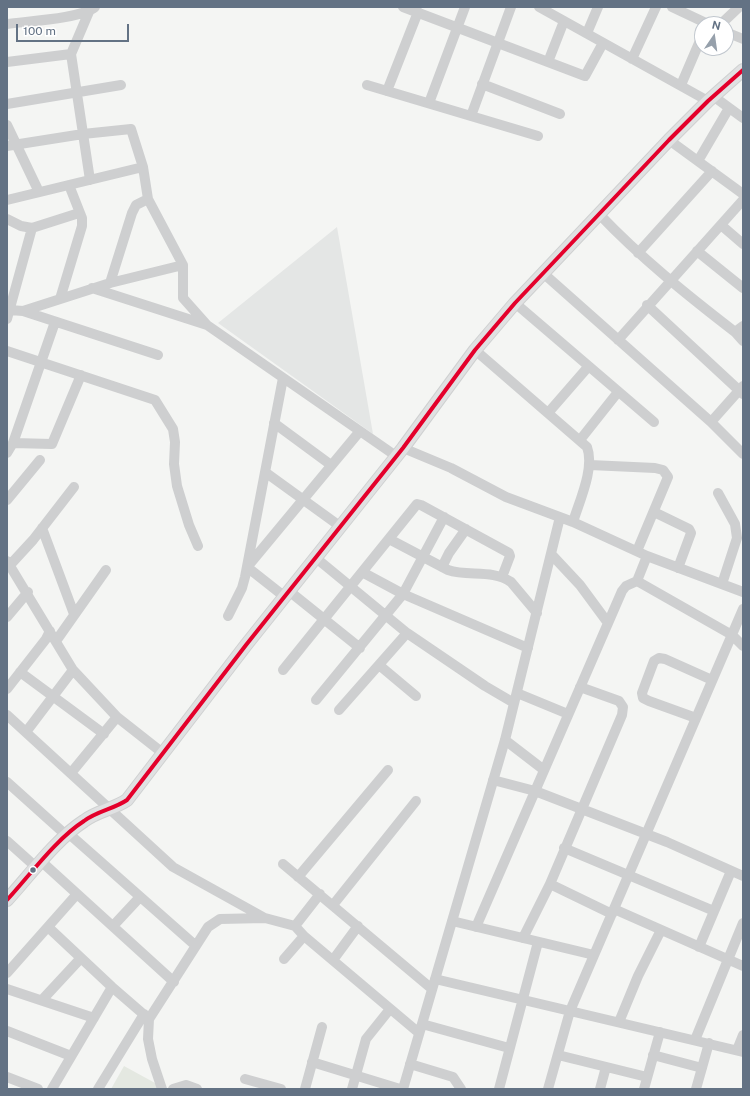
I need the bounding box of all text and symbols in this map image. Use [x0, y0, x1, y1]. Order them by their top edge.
scale bar [18, 16, 131, 42]
north arrow [694, 16, 734, 56]
text: N [711, 18, 722, 32]
text: 100 m [23, 24, 56, 38]
unlabelled marker [28, 865, 38, 875]

